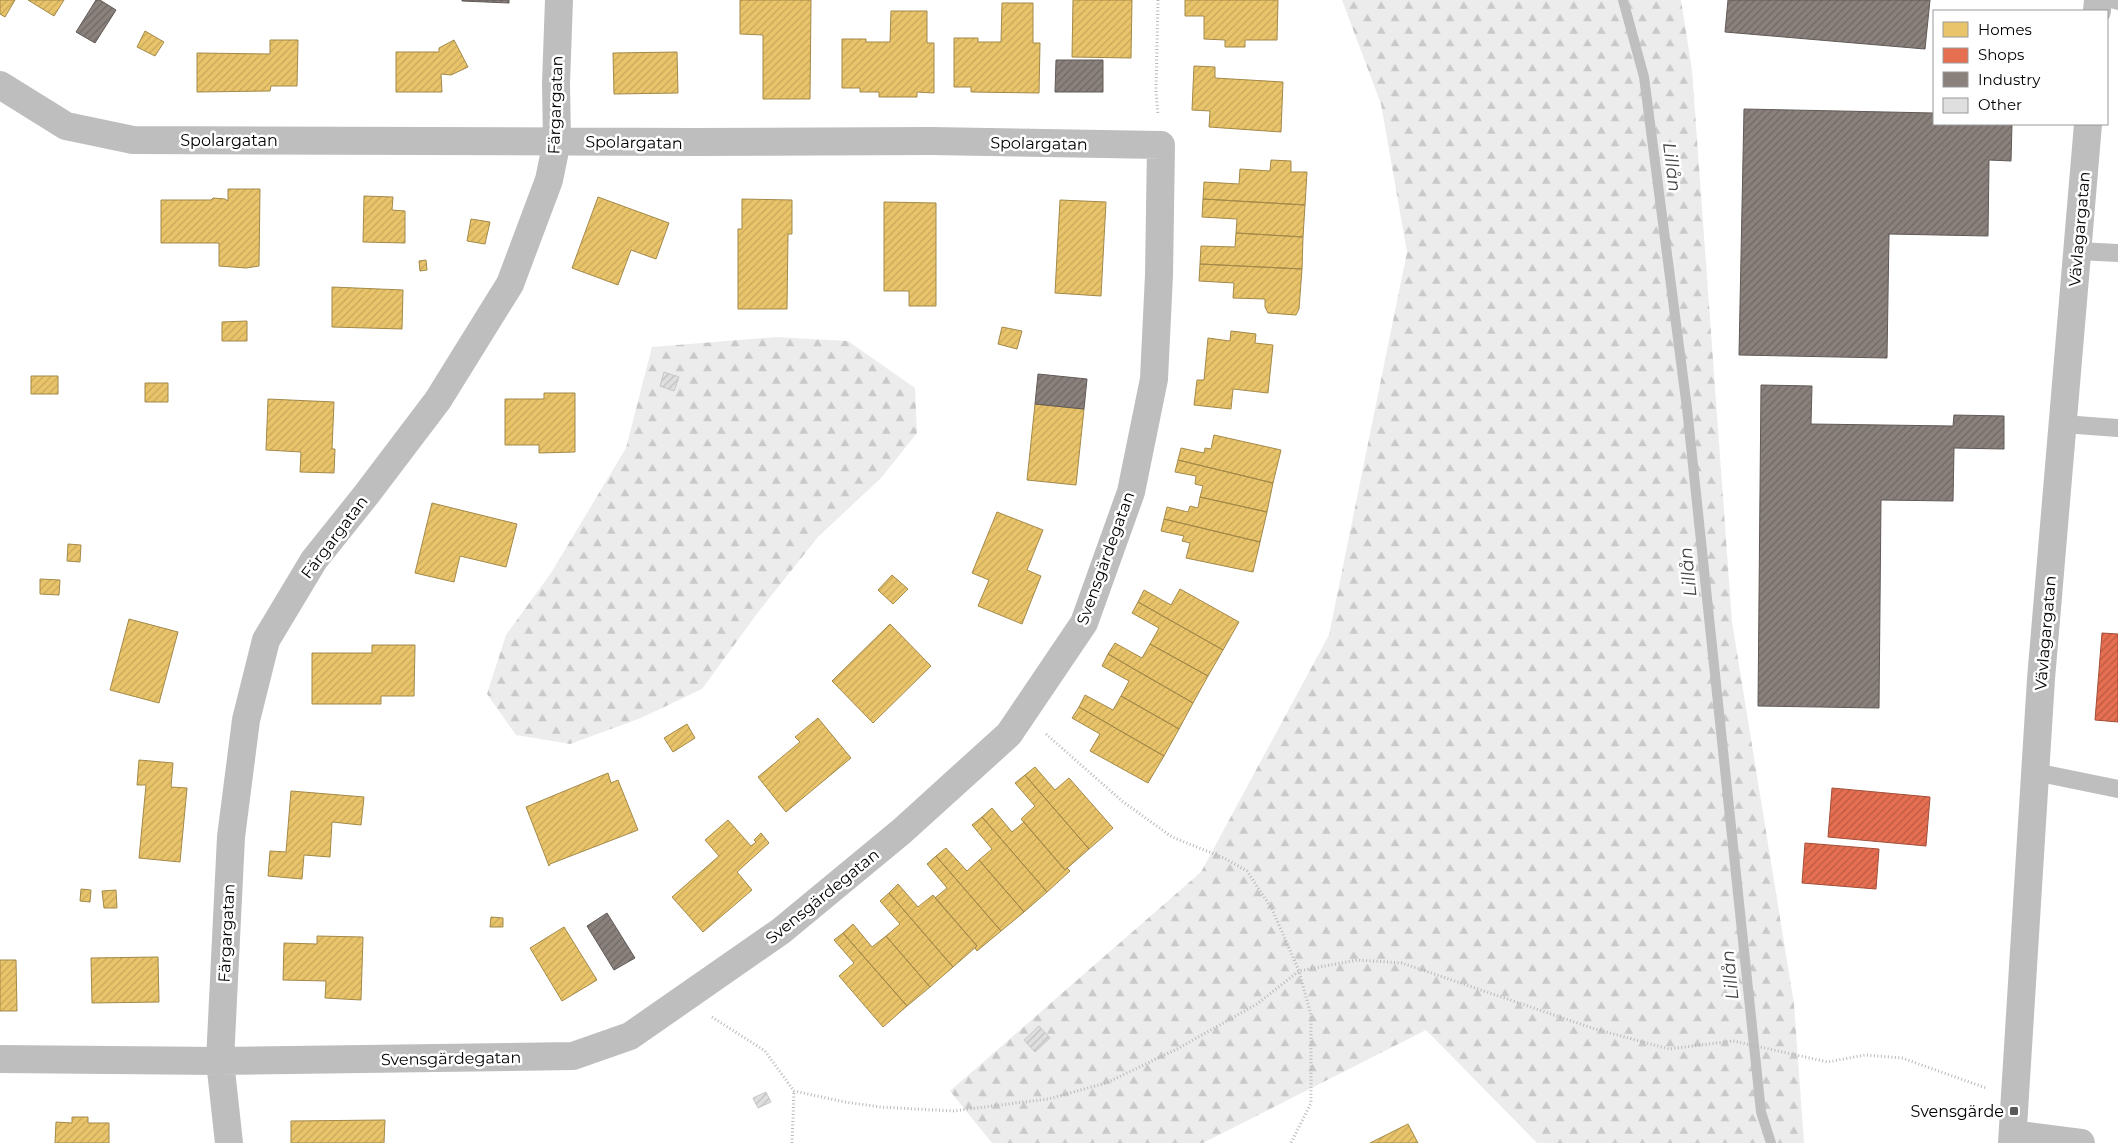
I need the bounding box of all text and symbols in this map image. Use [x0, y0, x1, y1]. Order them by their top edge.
legend [1933, 10, 2108, 125]
text: Homes [1978, 20, 2032, 39]
text: Shops [1978, 45, 2024, 64]
street label: Färgargatan [544, 55, 567, 155]
text: Industry [1978, 70, 2041, 89]
text: Other [1978, 95, 2022, 114]
street label: Spolargatan [180, 131, 278, 150]
street label: Spolargatan [585, 132, 683, 153]
street label: Spolargatan [990, 133, 1088, 154]
water label: Lillån [1658, 141, 1686, 193]
street label: Vävlagargatan [2065, 171, 2094, 287]
street label: Svensgärdegatan [1073, 489, 1138, 627]
street label: Färgargatan [297, 492, 372, 583]
water label: Lillån [1674, 546, 1702, 598]
street label: Vävlagargatan [2031, 575, 2060, 691]
street label: Svensgärdegatan [762, 845, 883, 948]
street label: Färgargatan [214, 883, 239, 983]
water label: Lillån [1716, 949, 1744, 1001]
street label: Svensgärdegatan [381, 1048, 521, 1069]
place label: Svensgärde [1910, 1102, 2004, 1121]
marker: Svensgärde [2008, 1105, 2020, 1117]

